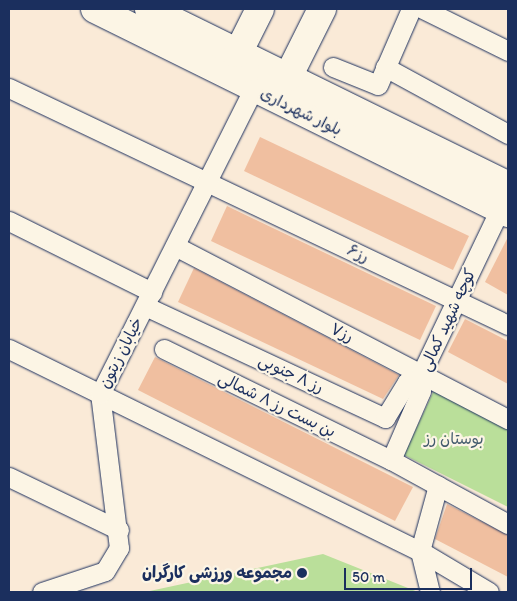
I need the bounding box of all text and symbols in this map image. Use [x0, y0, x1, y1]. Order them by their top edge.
street label: بلوار شهرداری [257, 84, 345, 140]
street label: رز۶ [344, 241, 372, 267]
street label: کوچه شهید کمالی [416, 266, 480, 374]
street label: خیابان زیتون [95, 314, 147, 392]
street label: رز۷ [327, 319, 357, 347]
street label: رز ۸ جنوبی [255, 351, 327, 397]
street label: بن بست رز ۸ شمالی [215, 368, 339, 442]
park label: بوستان رز [424, 429, 484, 449]
scale bar [347, 558, 474, 590]
place label: مجموعه ورزشی کارگران [142, 563, 292, 583]
marker: مجموعه ورزشی کارگران [296, 567, 308, 579]
text: 50 m [352, 568, 385, 586]

